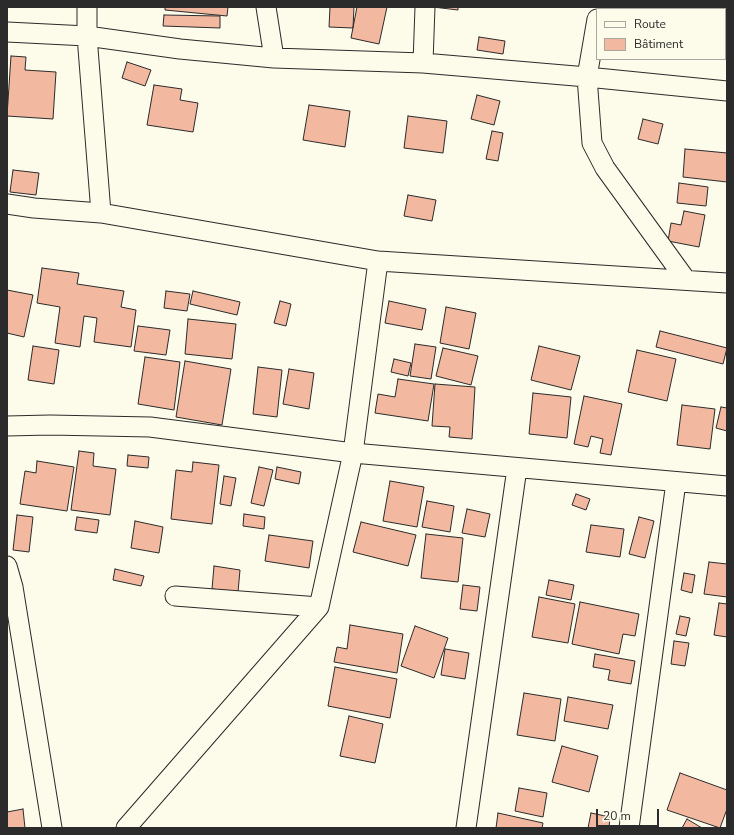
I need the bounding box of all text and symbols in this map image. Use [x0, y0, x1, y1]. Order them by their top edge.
legend [596, 8, 726, 60]
text: Route [634, 16, 666, 32]
text: Bâtiment [634, 36, 683, 52]
scale bar [598, 801, 661, 827]
text: 20 m [603, 808, 631, 824]

